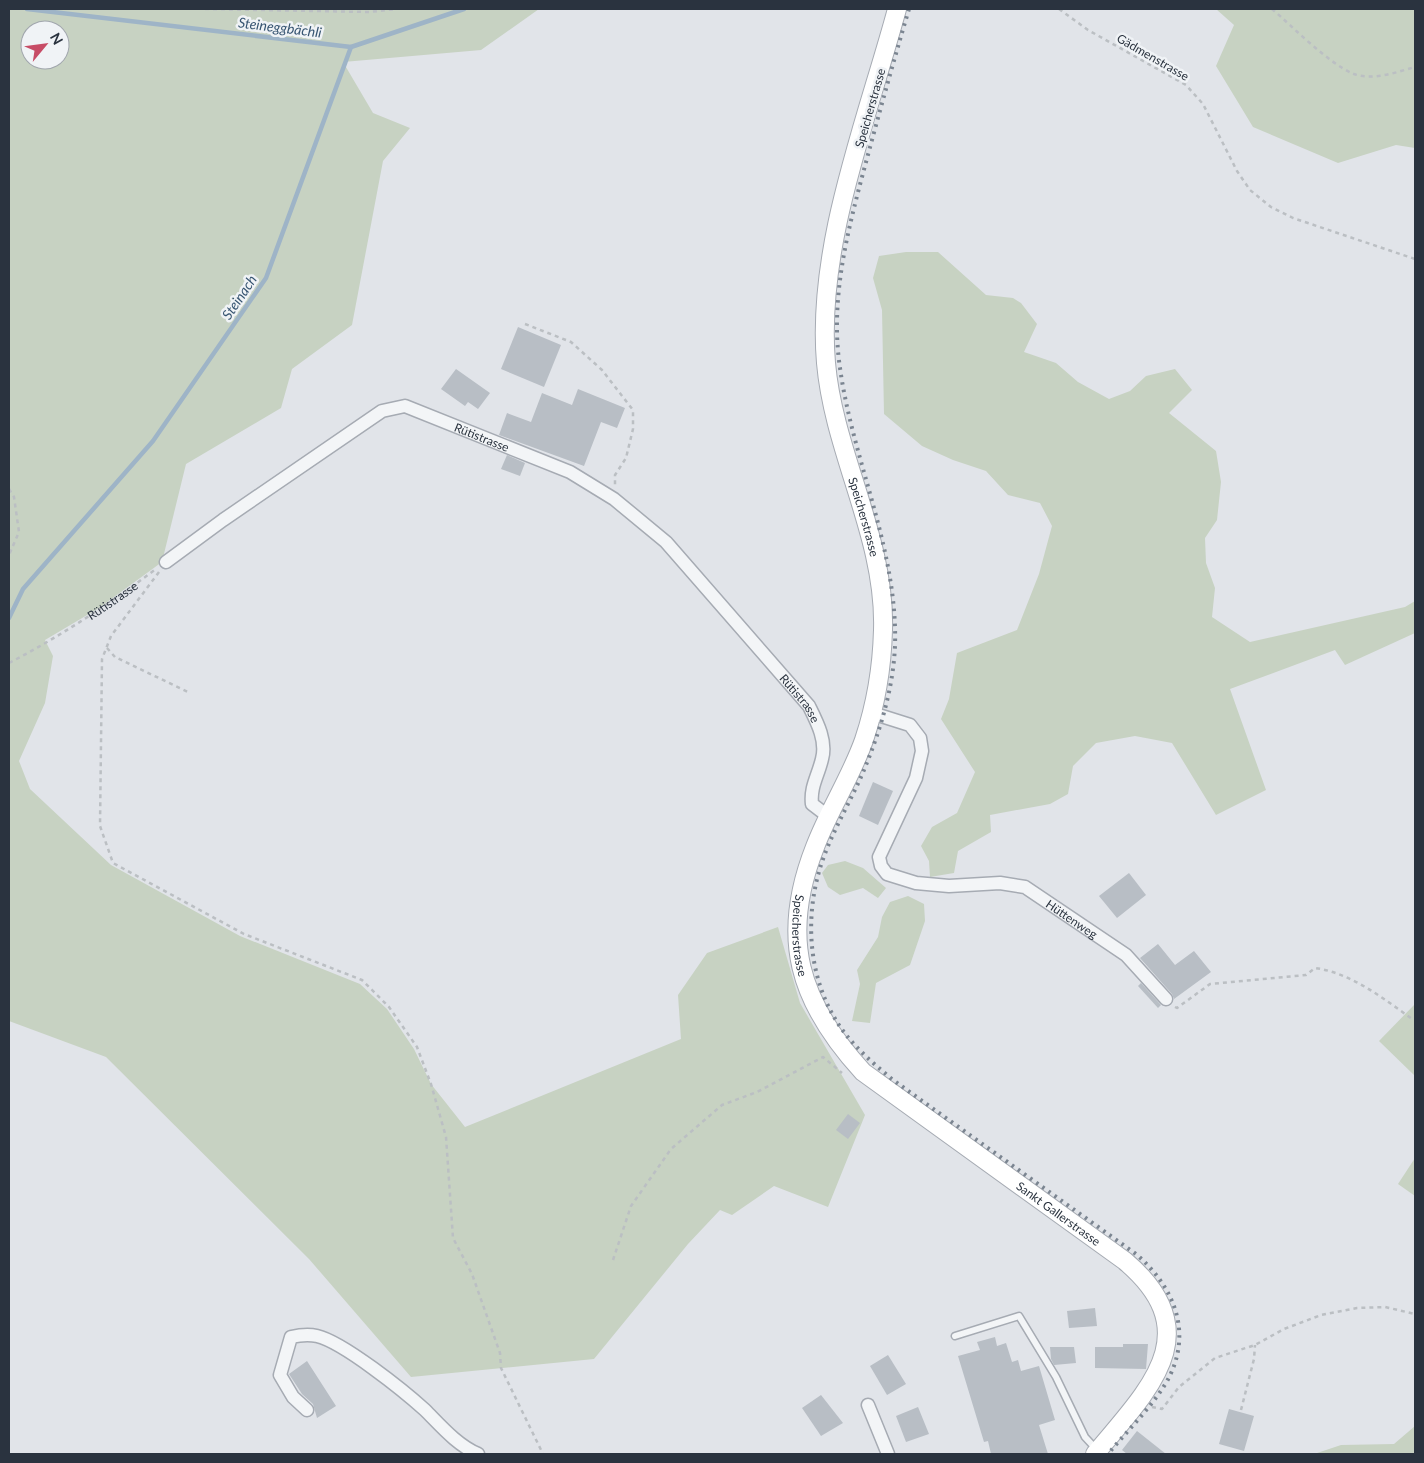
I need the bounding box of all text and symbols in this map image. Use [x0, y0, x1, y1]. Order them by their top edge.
water label: Steineggbächli [237, 13, 323, 41]
north arrow [20, 20, 70, 70]
text: N [47, 30, 67, 47]
street label: Gädmenstrasse [1114, 30, 1192, 84]
street label: Speicherstrasse [852, 67, 888, 149]
water label: Steinach [218, 272, 260, 322]
street label: Rütistrasse [452, 419, 512, 454]
street label: Speicherstrasse [846, 475, 883, 558]
street label: Rütistrasse [84, 578, 140, 623]
street label: Rütistrasse [777, 671, 823, 725]
street label: Speicherstrasse [790, 894, 811, 978]
street label: Hüttenweg [1043, 896, 1101, 941]
street label: Sankt Gallerstrasse [1014, 1178, 1104, 1249]

